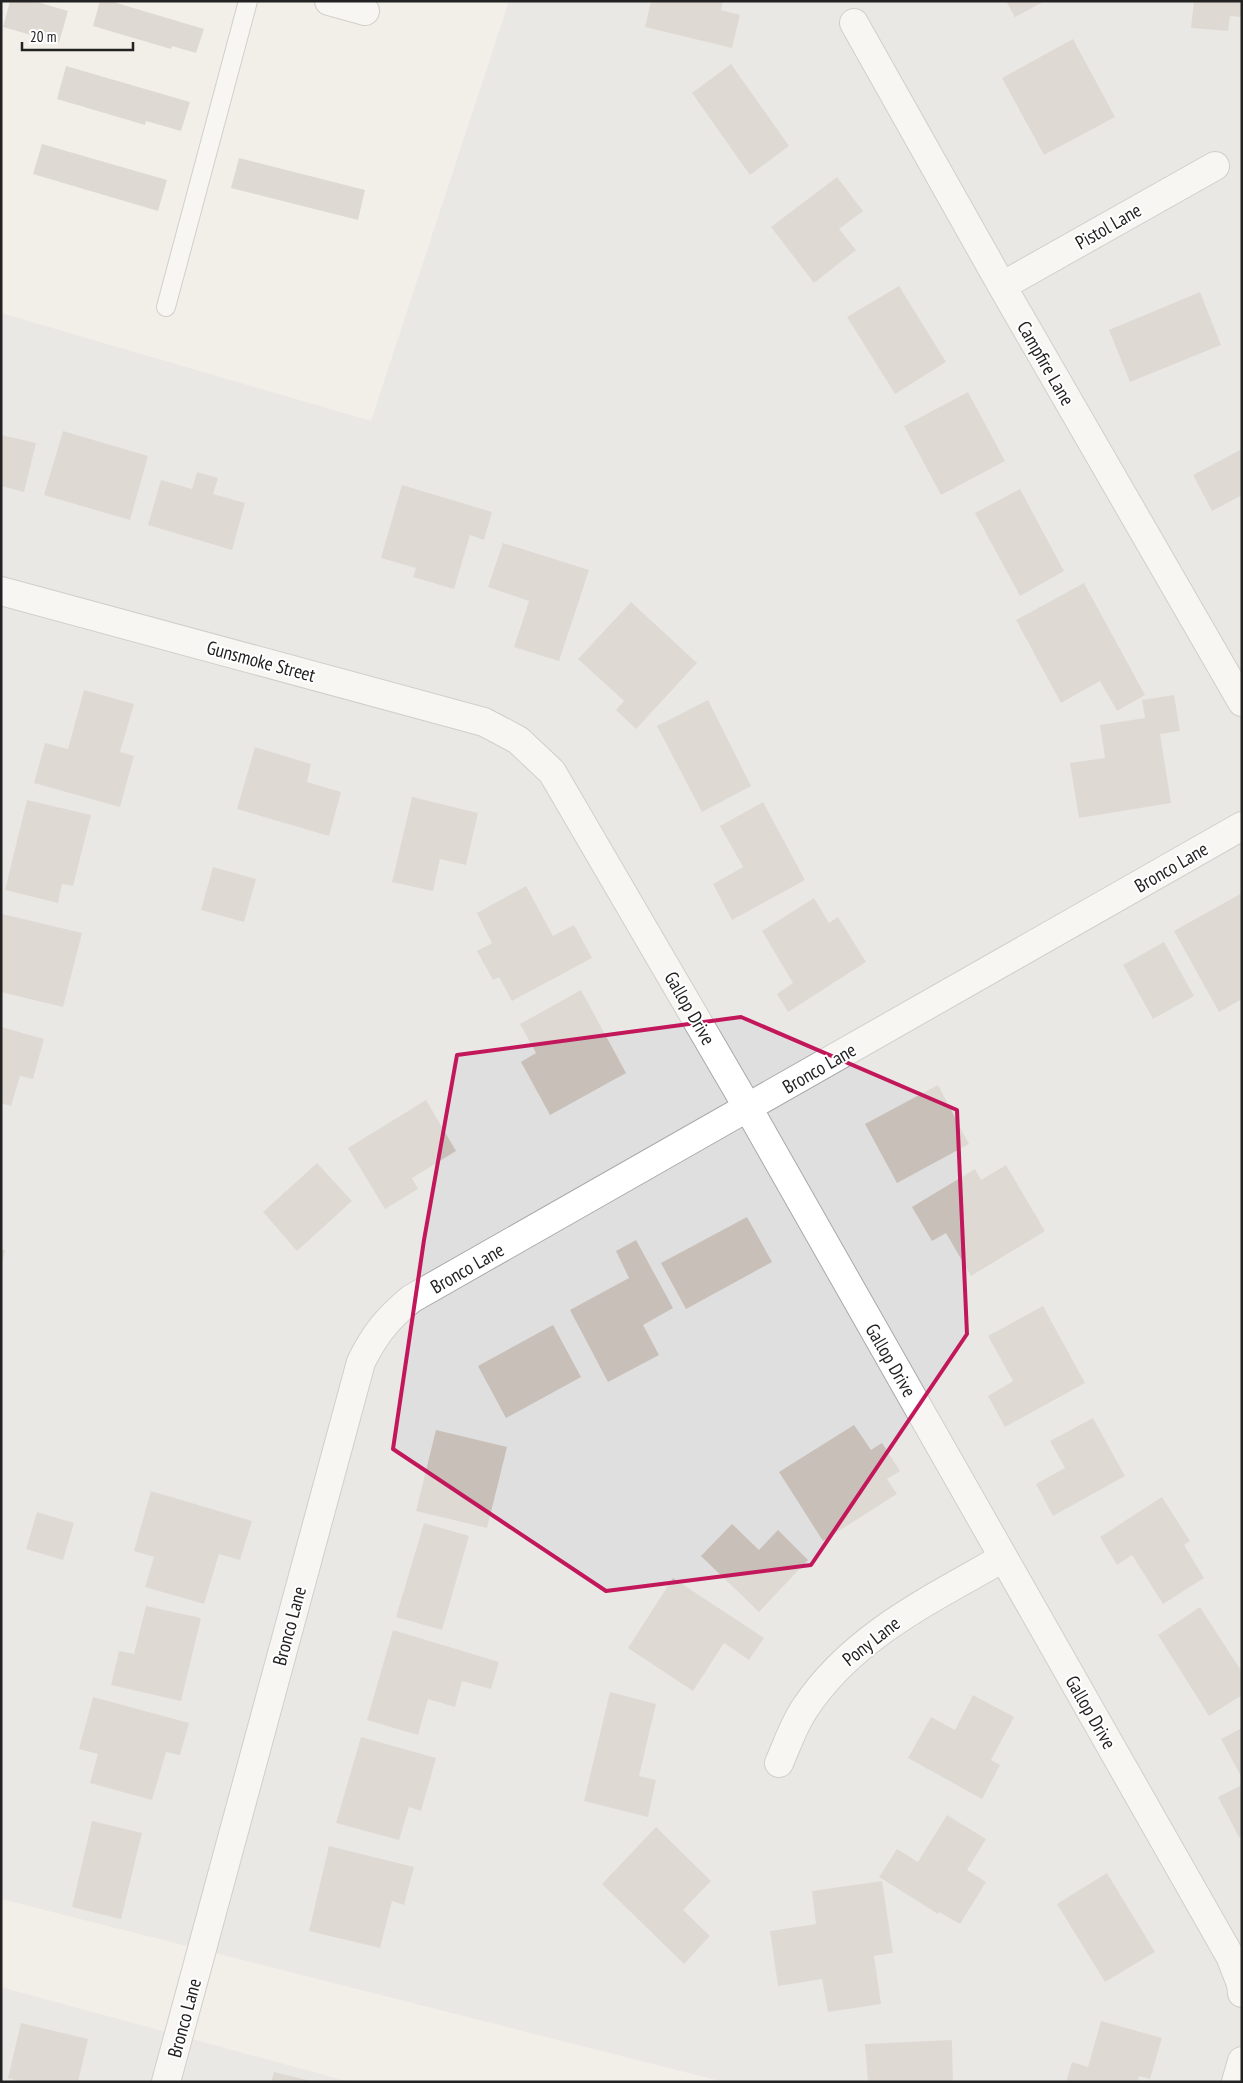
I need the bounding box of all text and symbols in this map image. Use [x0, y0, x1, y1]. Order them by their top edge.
scale bar [22, 20, 134, 52]
text: 20 m [30, 27, 56, 46]
street label: Pistol Lane [1071, 197, 1145, 254]
street label: Campfire Lane [1012, 317, 1080, 410]
street label: Gunsmoke Street [204, 635, 319, 687]
street label: Bronco Lane [1130, 836, 1212, 898]
street label: Gallop Drive [659, 967, 721, 1049]
street label: Bronco Lane [778, 1037, 860, 1099]
street label: Bronco Lane [426, 1237, 508, 1299]
street label: Gallop Drive [860, 1319, 922, 1401]
street label: Bronco Lane [267, 1584, 311, 1668]
street label: Pony Lane [837, 1611, 905, 1671]
street label: Gallop Drive [1060, 1671, 1122, 1753]
street label: Bronco Lane [162, 1976, 206, 2060]

